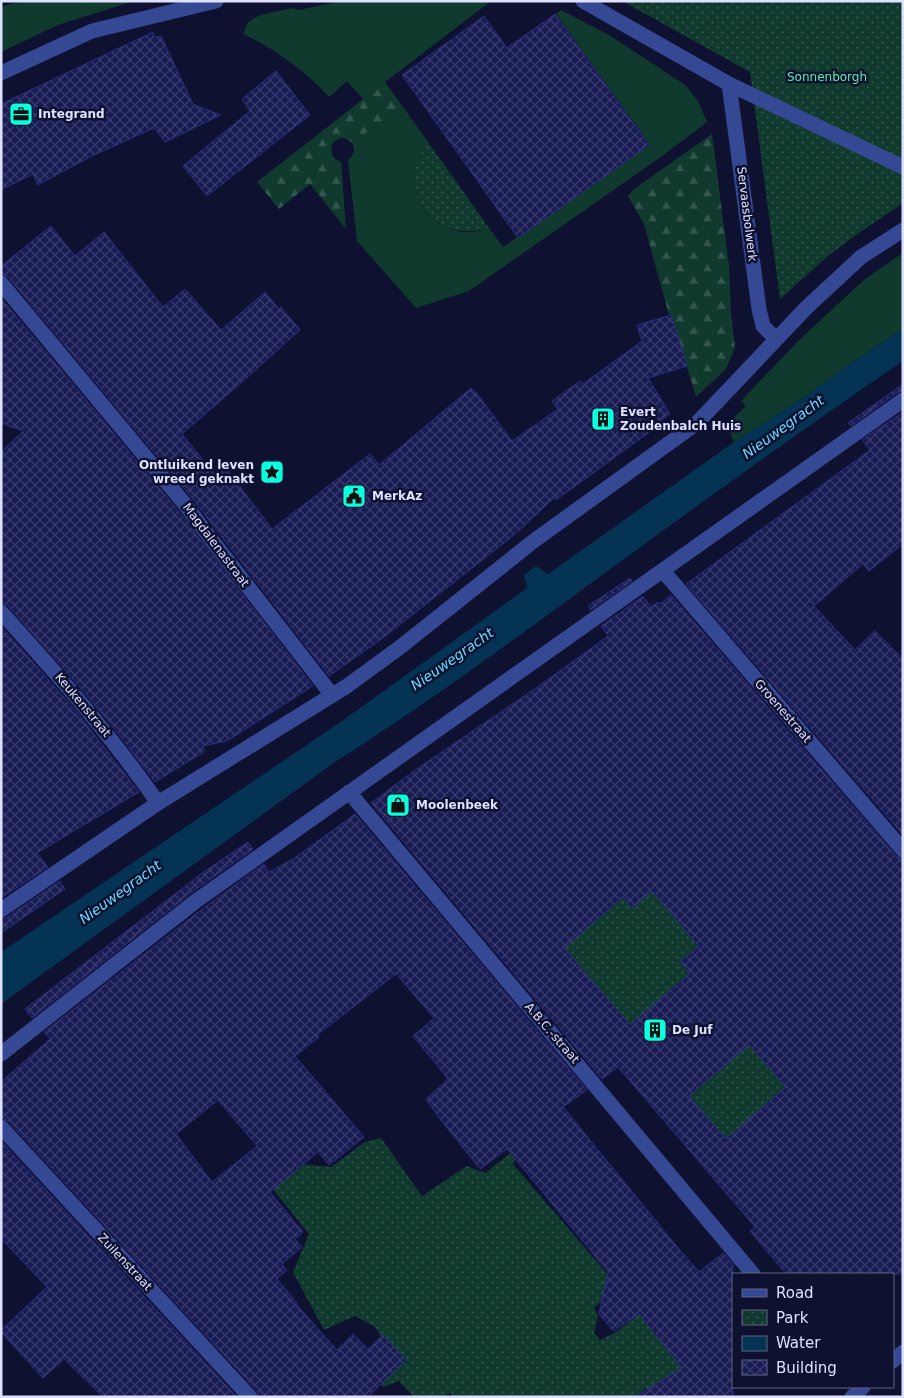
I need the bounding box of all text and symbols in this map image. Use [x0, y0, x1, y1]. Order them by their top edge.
park label: Sonnenborgh [787, 70, 867, 84]
office icon: Integrand [8, 101, 34, 127]
place label: Integrand [38, 107, 105, 121]
street label: Servaasbolwerk [734, 166, 760, 262]
water label: Nieuwegracht [739, 392, 827, 462]
place label: Evert Zoudenbalch Huis [620, 405, 741, 433]
building icon: Evert Zoudenbalch Huis [590, 406, 616, 432]
place label: Ontluikend leven wreed geknakt [139, 458, 254, 486]
place icon: Ontluikend leven wreed geknakt [259, 459, 285, 485]
public building icon: MerkAz [341, 483, 367, 509]
place label: MerkAz [372, 489, 422, 503]
street label: Magdalenastraat [180, 500, 252, 590]
water label: Nieuwegracht [408, 624, 497, 693]
street label: Keukenstraat [52, 670, 114, 740]
street label: Groenestraat [752, 677, 814, 746]
shop icon: Moolenbeek [385, 792, 411, 818]
place label: Moolenbeek [416, 798, 499, 812]
water label: Nieuwegracht [76, 857, 164, 927]
street label: A.B.C.-straat [522, 1000, 582, 1066]
building icon: De Juf [642, 1017, 668, 1043]
place label: De Juf [672, 1023, 713, 1037]
street label: Zuilenstraat [95, 1231, 155, 1294]
legend [732, 1273, 894, 1388]
text: Road [776, 1284, 814, 1302]
text: Park [776, 1309, 809, 1327]
text: Water [776, 1334, 821, 1352]
text: Building [776, 1359, 837, 1377]

